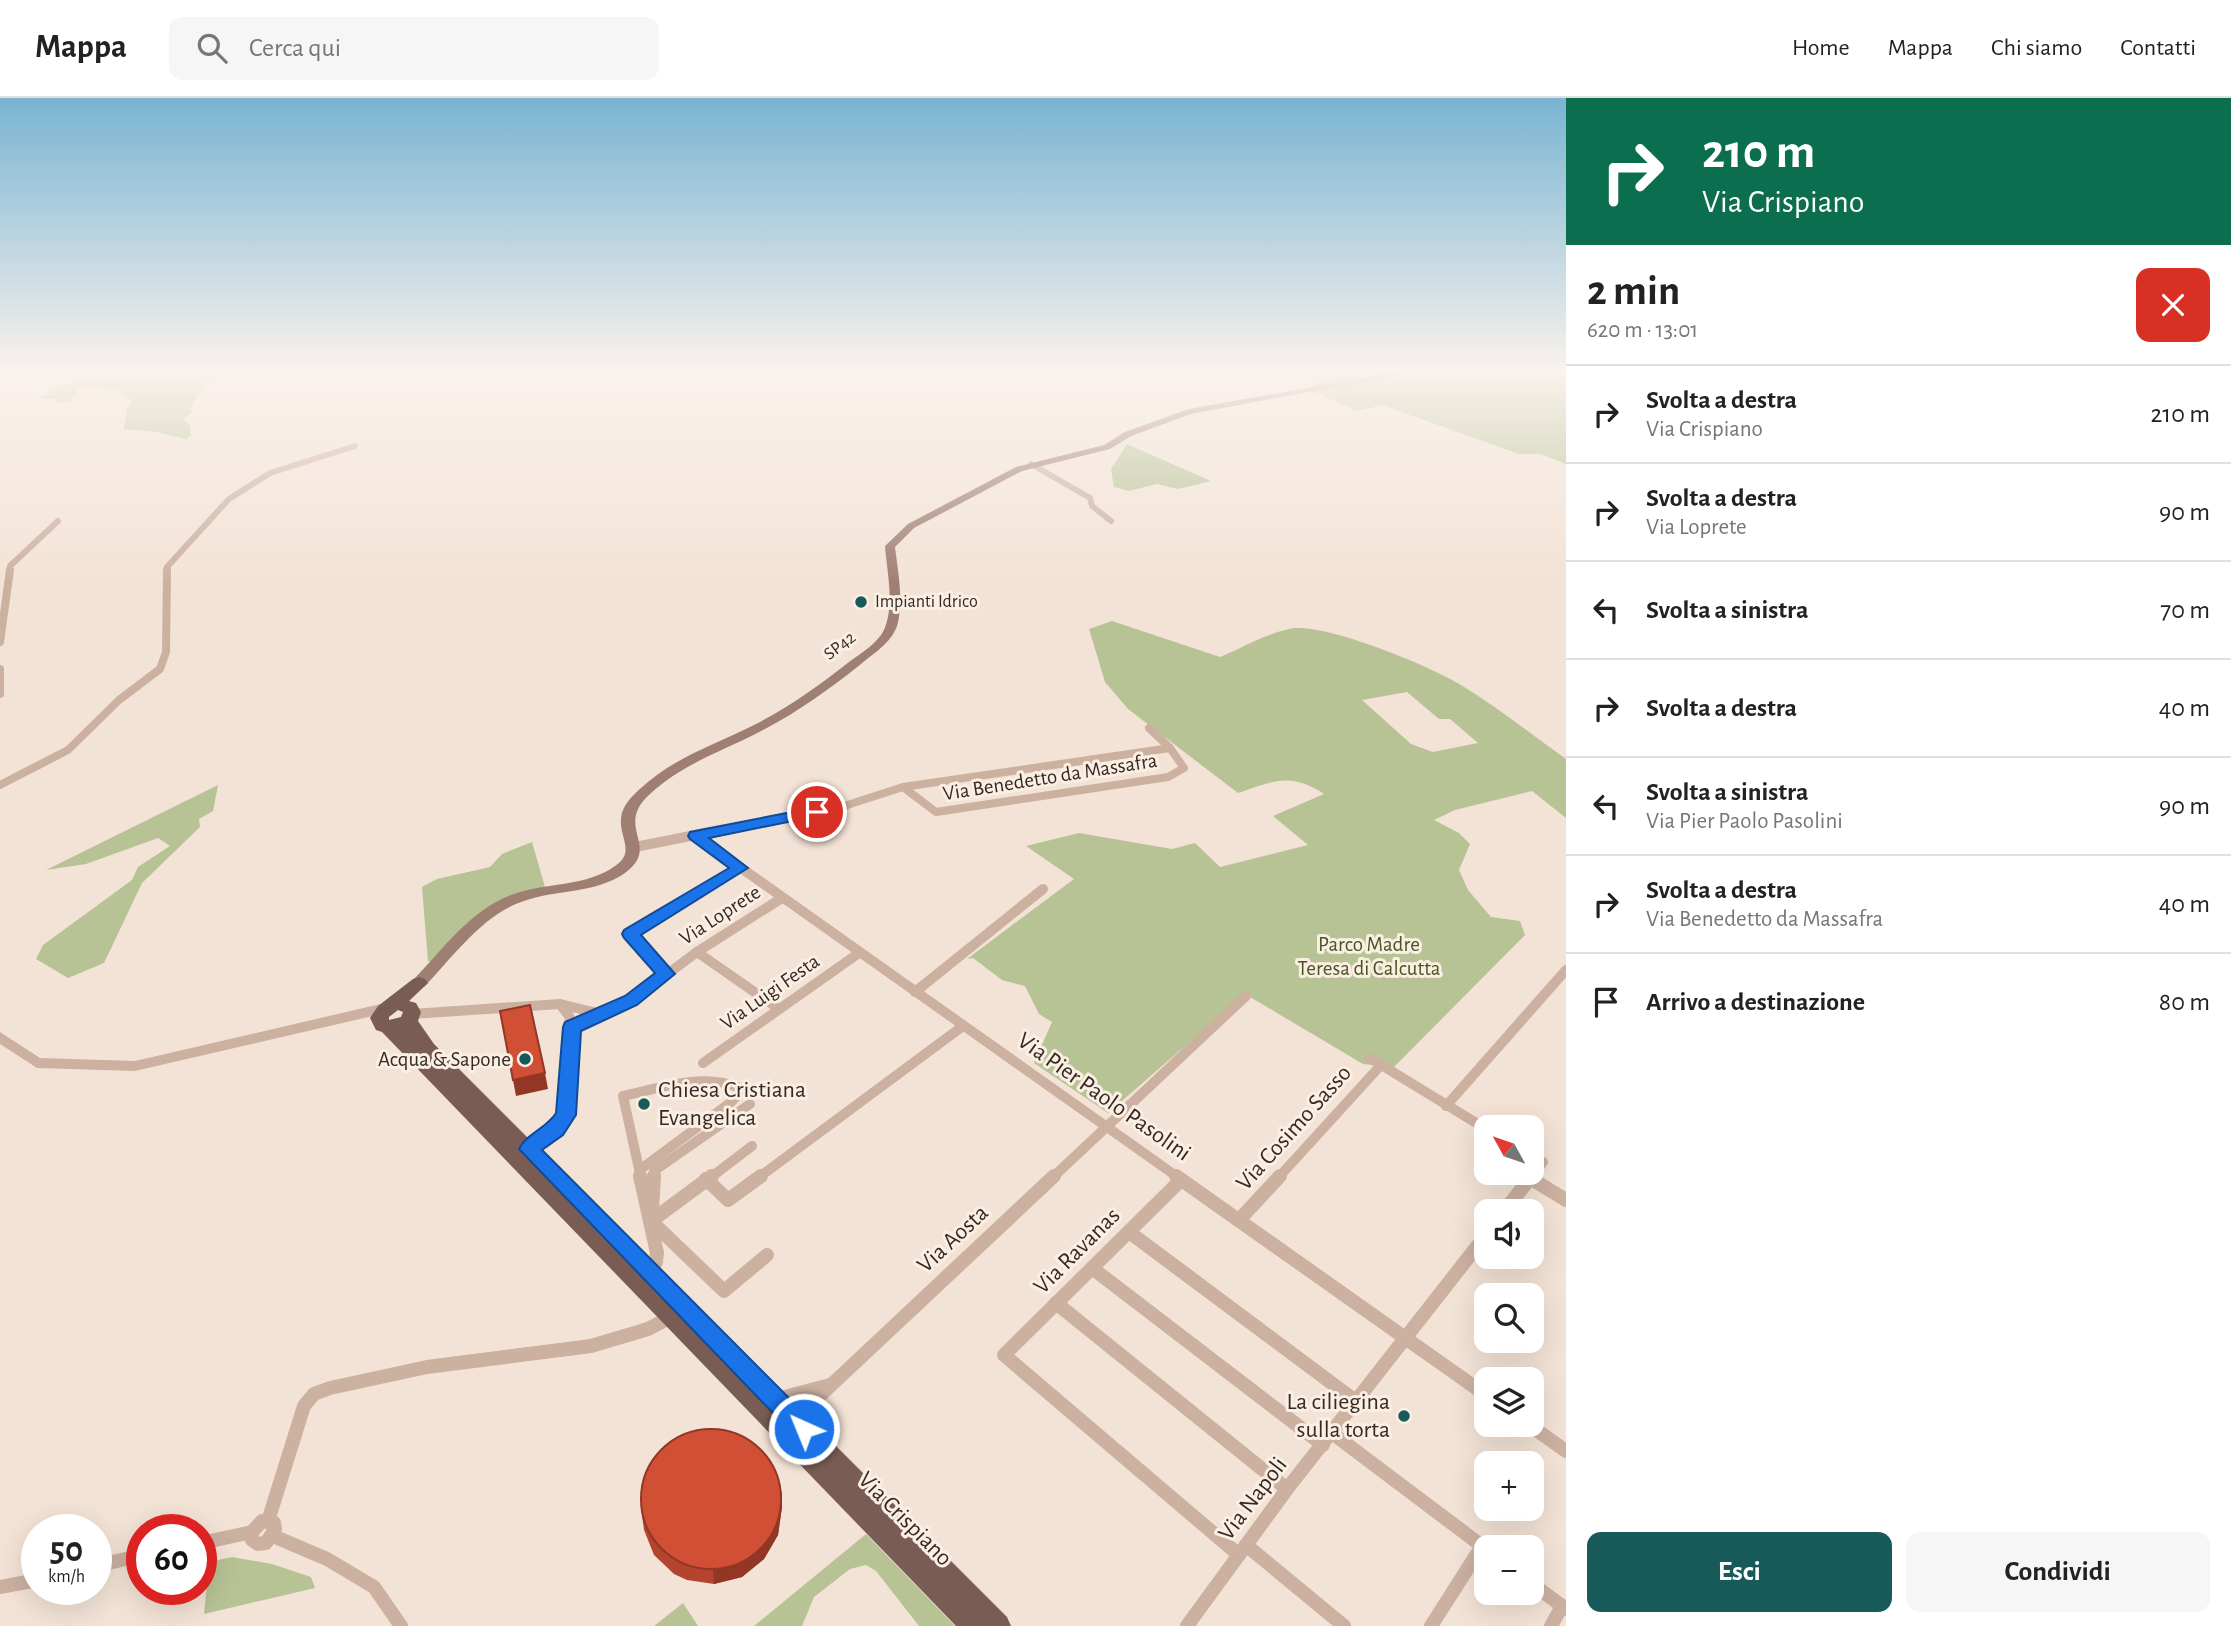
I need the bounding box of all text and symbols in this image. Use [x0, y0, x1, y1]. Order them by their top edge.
search box [169, 17, 659, 80]
icon: search [193, 29, 231, 67]
text: Mappa [35, 31, 127, 64]
text: Cerca qui [249, 35, 341, 61]
text: Home [1792, 36, 1850, 60]
text: Mappa [1888, 36, 1953, 60]
text: Chi siamo [1991, 36, 2082, 60]
text: Contatti [2120, 36, 2196, 60]
icon: right [1587, 126, 1678, 217]
text: 210 m [1702, 128, 1815, 177]
text: Via Crispiano [1702, 186, 1865, 218]
button: close [2136, 268, 2210, 342]
text: 2 min [1587, 270, 1680, 312]
text: 620 m · 13:01 [1587, 319, 1698, 342]
text: Svolta a destra [1646, 387, 1797, 413]
icon: right [1587, 395, 1625, 433]
text: 210 m [2150, 401, 2210, 427]
text: Via Crispiano [1646, 418, 1763, 441]
text: Svolta a destra [1646, 485, 1797, 511]
icon: right [1587, 493, 1625, 531]
text: 90 m [2159, 499, 2210, 525]
text: Via Loprete [1646, 516, 1747, 539]
icon: left [1587, 591, 1625, 629]
place label: Impianti Idrico [875, 593, 978, 611]
marker: Impianti Idrico [853, 594, 869, 610]
text: Svolta a sinistra [1646, 597, 1808, 623]
text: 70 m [2160, 597, 2210, 623]
street label: SP42 [821, 628, 859, 664]
icon: right [1587, 689, 1625, 727]
text: Svolta a destra [1646, 695, 1797, 721]
text: 40 m [2159, 695, 2210, 721]
street label: Via Benedetto da Massafra [941, 750, 1159, 804]
text: Svolta a sinistra [1646, 779, 1808, 805]
pin [787, 782, 847, 842]
icon: left [1587, 787, 1625, 825]
icon: arrive [798, 793, 836, 831]
text: 90 m [2159, 793, 2210, 819]
text: Via Pier Paolo Pasolini [1646, 810, 1843, 833]
text: Svolta a destra [1646, 877, 1797, 903]
street label: Via Loprete [676, 881, 764, 949]
icon: right [1587, 885, 1625, 923]
text: 40 m [2159, 891, 2210, 917]
text: Via Benedetto da Massafra [1646, 908, 1883, 931]
park label: Parco Madre Teresa di Calcutta [1297, 934, 1441, 979]
street label: Via Luigi Festa [717, 950, 824, 1034]
icon: arrive [1587, 983, 1625, 1021]
text: Arrivo a destinazione [1646, 989, 1865, 1015]
text: 80 m [2159, 989, 2210, 1015]
street label: Via Pier Paolo Pasolini [1013, 1028, 1195, 1166]
place label: Acqua & Sapone [378, 1049, 511, 1070]
marker: Acqua & Sapone [517, 1051, 533, 1067]
street label: Via Cosimo Sasso [1232, 1061, 1356, 1195]
place label: Chiesa Cristiana Evangelica [658, 1078, 806, 1130]
marker: Chiesa Cristiana Evangelica [636, 1096, 652, 1112]
north arrow [1474, 1115, 1544, 1185]
map controls [1474, 1115, 1544, 1605]
button: sound [1474, 1199, 1544, 1269]
street label: Via Aosta [913, 1200, 993, 1278]
street label: Via Ravanas [1029, 1203, 1125, 1299]
button: search [1474, 1283, 1544, 1353]
button: layers [1474, 1367, 1544, 1437]
place label: La ciliegina sulla torta [1286, 1390, 1390, 1442]
position arrow [767, 1392, 841, 1466]
marker: La ciliegina sulla torta [1396, 1408, 1412, 1424]
button: + [1474, 1451, 1544, 1521]
street label: Via Napoli [1214, 1453, 1292, 1545]
street label: Via Crispiano [853, 1467, 957, 1571]
speed limit sign: 60 [126, 1514, 217, 1605]
button: Esci [1587, 1532, 1892, 1612]
button: Condividi [1906, 1532, 2210, 1612]
text: 50 [50, 1533, 83, 1568]
button: − [1474, 1535, 1544, 1605]
text: km/h [48, 1568, 85, 1586]

